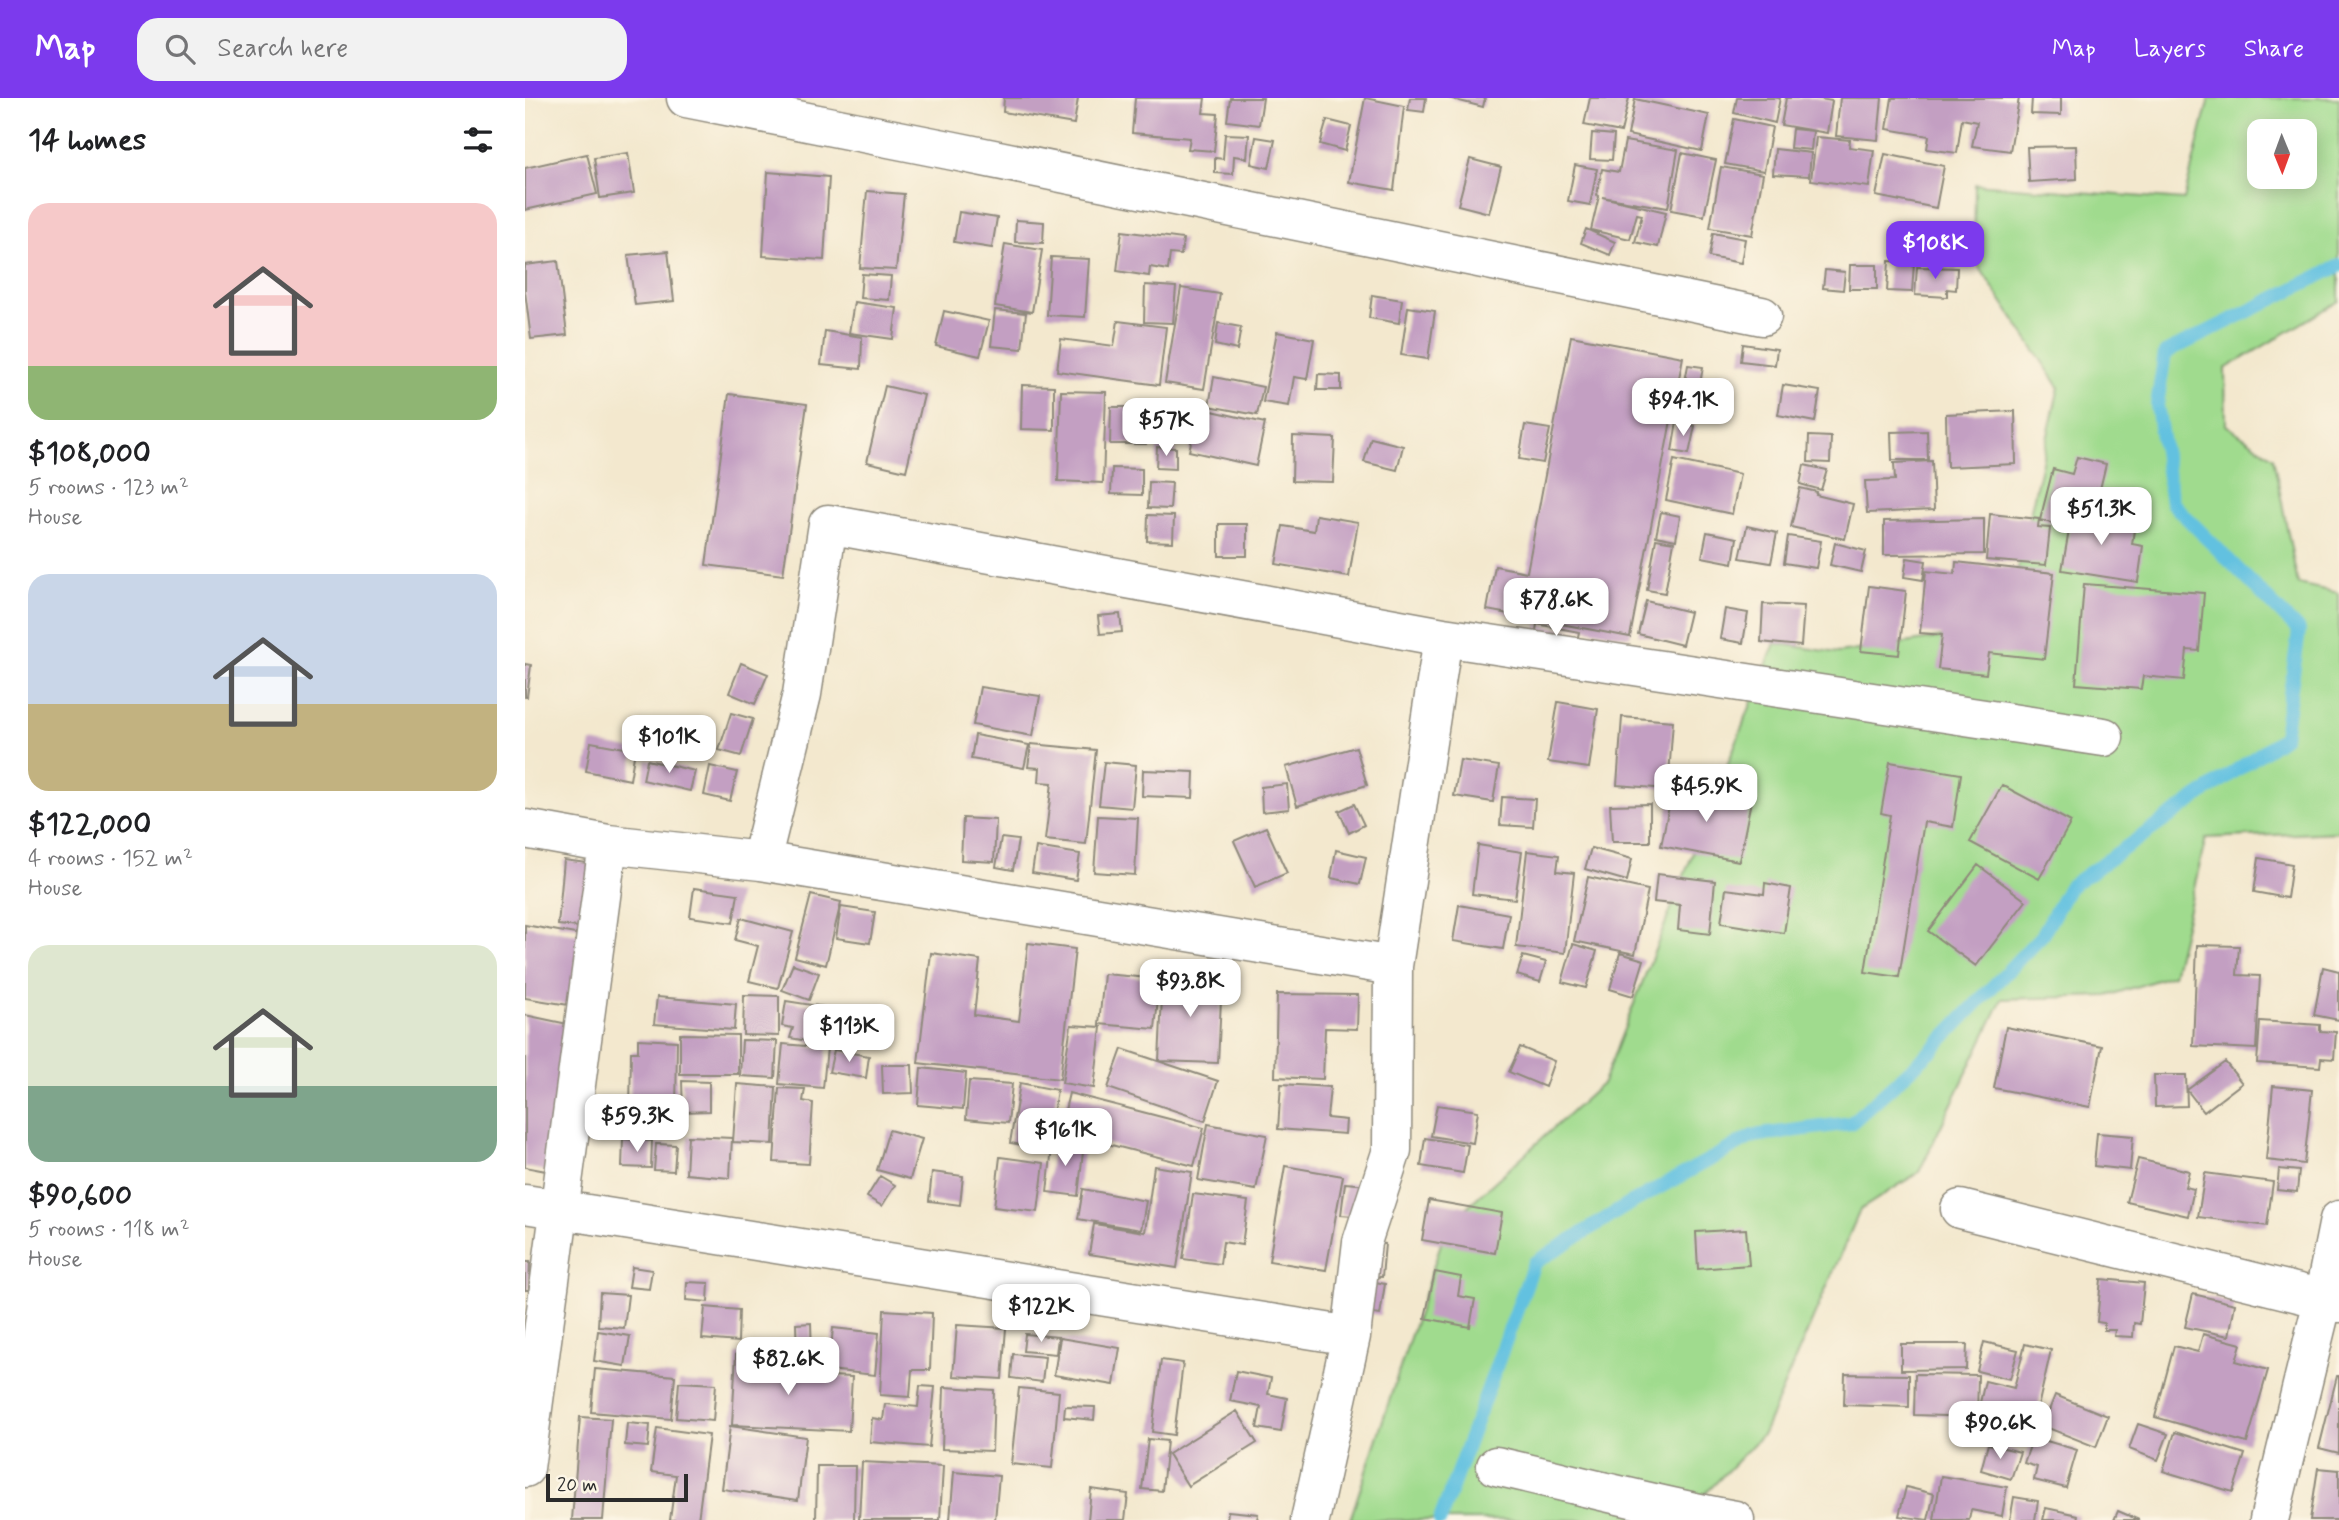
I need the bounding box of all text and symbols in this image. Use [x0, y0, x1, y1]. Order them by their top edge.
search box [137, 18, 627, 81]
text: Map [35, 27, 95, 71]
icon: search [161, 30, 199, 68]
text: Search here [217, 32, 348, 66]
text: Map [2052, 34, 2096, 65]
text: Layers [2134, 34, 2206, 65]
text: Share [2244, 34, 2304, 65]
north arrow [2247, 119, 2317, 189]
map controls [2247, 119, 2317, 189]
text: 14 homes [28, 121, 146, 160]
icon: filters [459, 121, 497, 159]
pin: $108K [1886, 222, 1984, 281]
text: $108K [1902, 229, 1968, 259]
icon: home [200, 248, 326, 374]
pin: $94.1K [1626, 378, 1740, 438]
text: $94.1K [1648, 386, 1718, 416]
pin: $57K [1125, 398, 1207, 458]
text: $57K [1138, 406, 1194, 436]
text: $108,000 [28, 434, 151, 473]
text: 5 rooms · 123 m² [28, 473, 189, 503]
pin: $51.3K [2044, 488, 2158, 547]
text: $51.3K [2067, 495, 2135, 525]
text: House [28, 503, 82, 533]
pin: $78.6K [1499, 578, 1613, 638]
text: $78.6K [1520, 586, 1592, 616]
icon: home [200, 619, 326, 745]
pin: $101K [620, 716, 718, 775]
text: $101K [638, 723, 700, 753]
pin: $45.9K [1649, 764, 1763, 824]
text: $45.9K [1670, 772, 1742, 802]
text: $122,000 [28, 805, 151, 844]
text: 4 rooms · 152 m² [28, 844, 193, 874]
text: House [28, 874, 82, 904]
pin: $93.8K [1133, 960, 1247, 1019]
text: $93.8K [1156, 967, 1224, 997]
icon: home [200, 990, 326, 1116]
pin: $113K [800, 1004, 898, 1064]
text: $113K [819, 1012, 879, 1042]
pin: $59.3K [580, 1094, 694, 1154]
text: $59.3K [601, 1102, 673, 1132]
pin: $161K [1016, 1108, 1114, 1168]
text: $161K [1034, 1116, 1096, 1146]
text: $90,600 [28, 1176, 132, 1215]
text: 5 rooms · 118 m² [28, 1215, 190, 1245]
text: House [28, 1245, 82, 1275]
pin: $122K [992, 1284, 1090, 1344]
text: $122K [1008, 1292, 1074, 1322]
pin: $82.6K [731, 1338, 845, 1397]
text: $82.6K [752, 1345, 824, 1375]
pin: $90.6K [1943, 1402, 2057, 1461]
text: $90.6K [1965, 1409, 2035, 1439]
scale bar [546, 1471, 688, 1503]
text: 20 m [557, 1473, 597, 1498]

